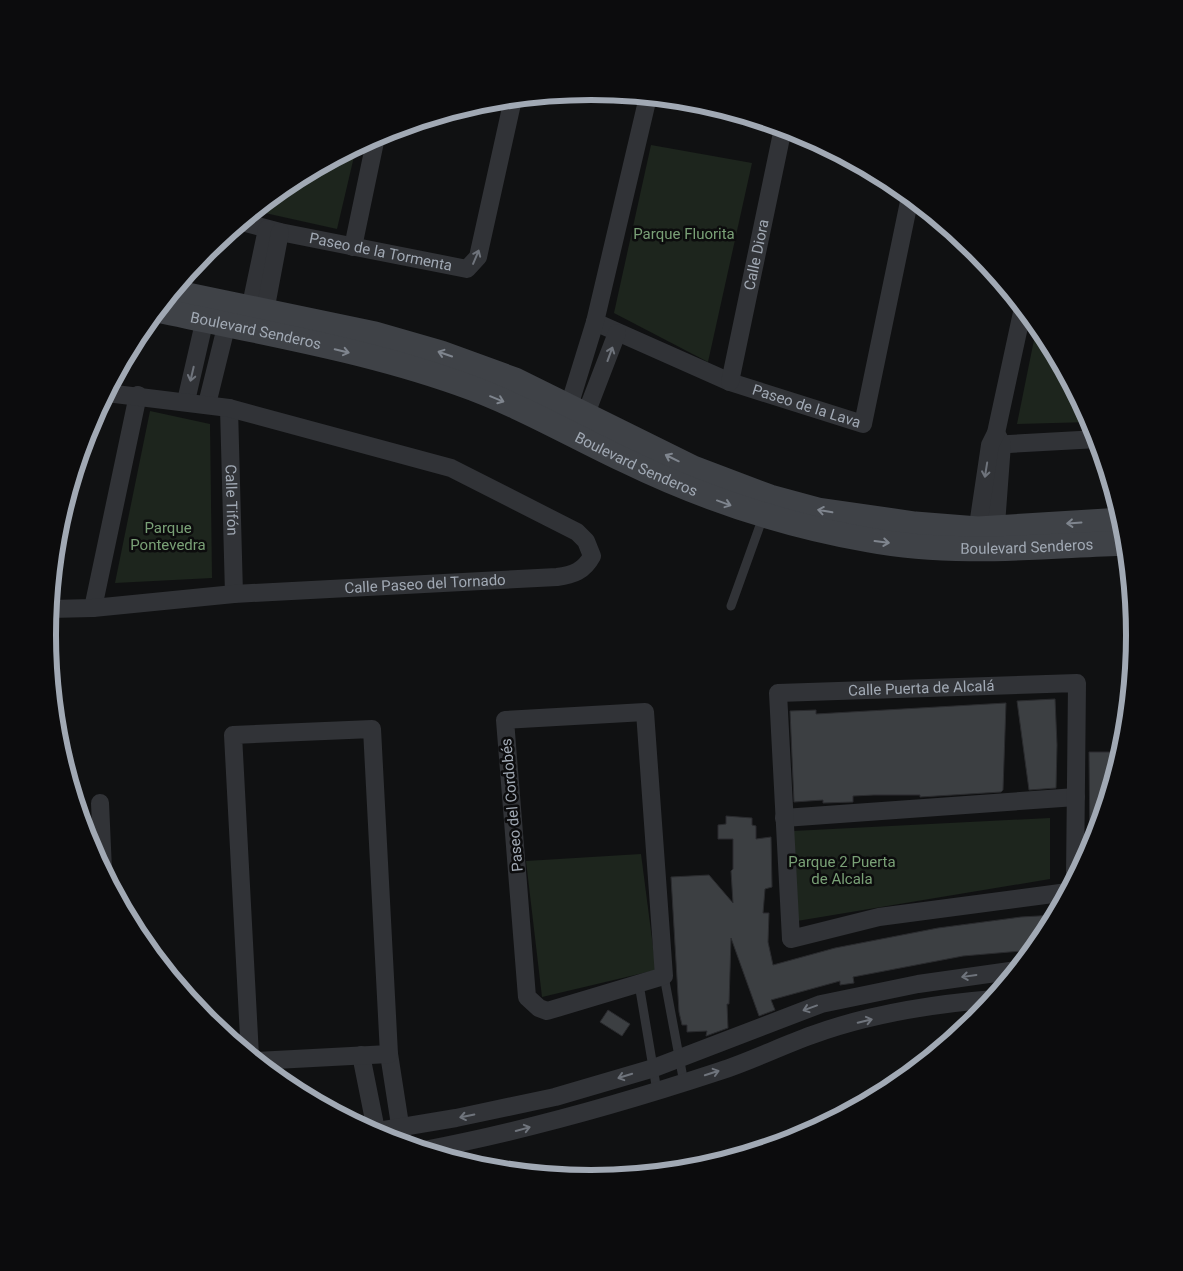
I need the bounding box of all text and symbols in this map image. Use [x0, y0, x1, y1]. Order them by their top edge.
street label: Calle Diora [740, 218, 773, 292]
park label: Parque Fluorita [633, 225, 735, 243]
street label: Paseo de la Tormenta [308, 229, 454, 275]
one-way arrow [472, 250, 481, 265]
street label: Boulevard Senderos [189, 308, 323, 353]
one-way arrow [606, 346, 615, 362]
one-way arrow [334, 347, 350, 356]
one-way arrow [437, 349, 453, 358]
one-way arrow [187, 366, 196, 382]
street label: Paseo de la Lava [750, 381, 863, 432]
one-way arrow [490, 395, 505, 404]
street label: Boulevard Senderos [572, 428, 700, 500]
one-way arrow [665, 453, 680, 462]
one-way arrow [981, 462, 991, 478]
street label: Calle Tifón [222, 464, 241, 536]
one-way arrow [716, 499, 731, 508]
one-way arrow [817, 505, 833, 515]
park label: Parque Pontevedra [130, 519, 206, 554]
one-way arrow [1066, 519, 1082, 528]
street label: Boulevard Senderos [960, 535, 1094, 558]
one-way arrow [873, 537, 889, 547]
street label: Calle Paseo del Tornado [344, 571, 506, 597]
street label: Calle Puerta de Alcalá [848, 677, 995, 700]
street label: Paseo del Cordobés [497, 738, 527, 872]
park label: Parque 2 Puerta de Alcala [788, 853, 896, 888]
one-way arrow [961, 972, 977, 982]
one-way arrow [803, 1004, 818, 1013]
one-way arrow [857, 1015, 873, 1025]
one-way arrow [704, 1068, 720, 1078]
one-way arrow [617, 1072, 633, 1082]
one-way arrow [460, 1112, 476, 1121]
one-way arrow [514, 1124, 530, 1133]

